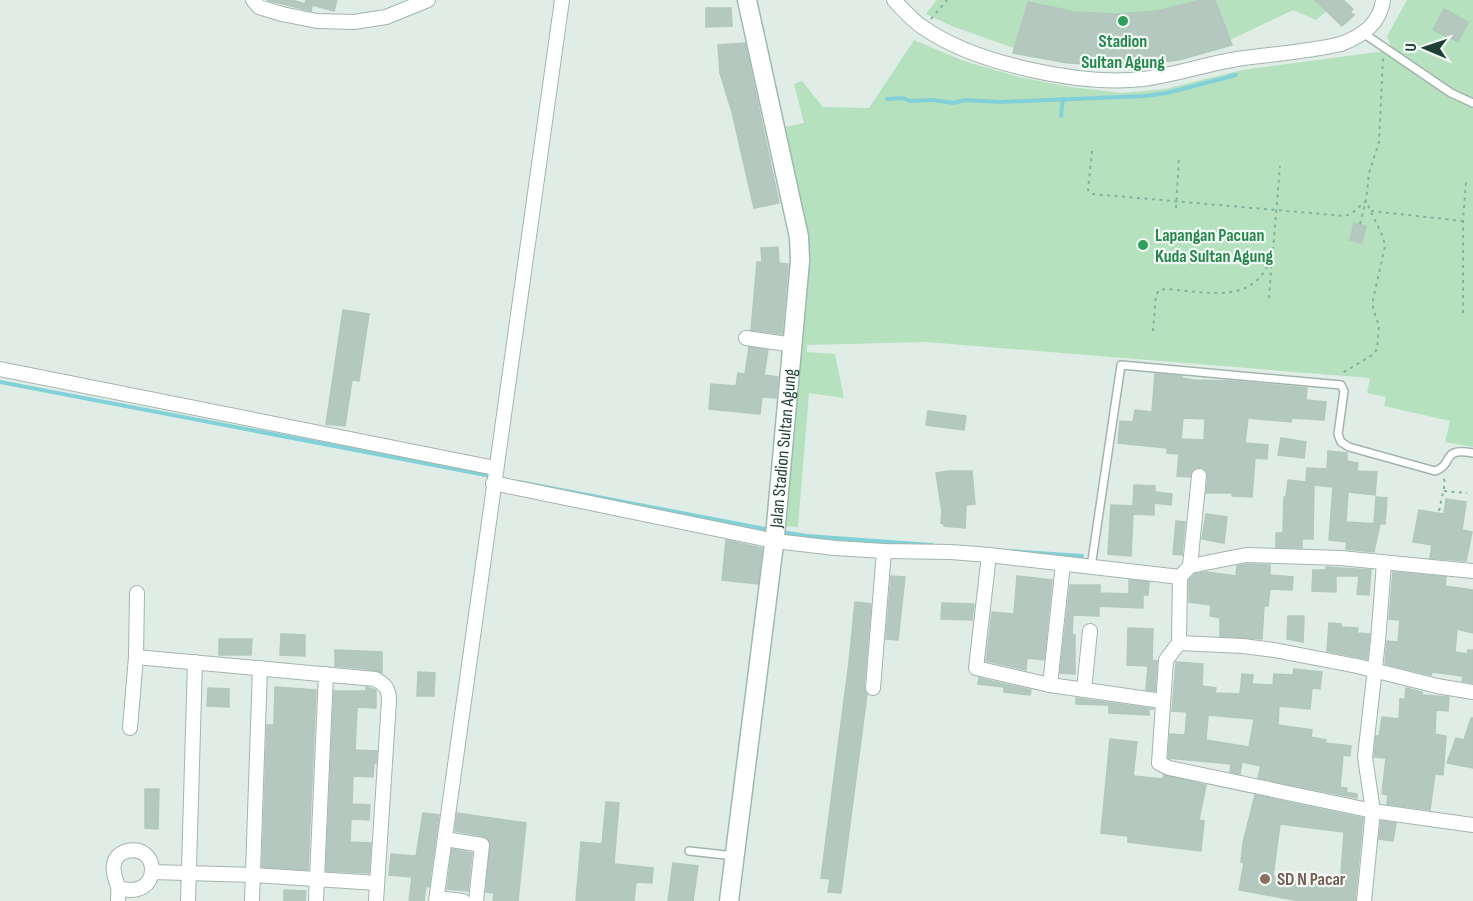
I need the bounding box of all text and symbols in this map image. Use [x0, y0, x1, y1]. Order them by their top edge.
marker: Stadion Sultan Agung [1116, 14, 1130, 28]
north arrow [1395, 18, 1455, 78]
place label: Stadion Sultan Agung [1081, 31, 1165, 73]
text: U [1402, 43, 1421, 52]
place label: Lapangan Pacuan Kuda Sultan Agung [1155, 225, 1273, 267]
marker: Lapangan Pacuan Kuda Sultan Agung [1136, 238, 1150, 252]
street label: Jalan Stadion Sultan Agung [765, 368, 801, 530]
place label: SD N Pacar [1277, 869, 1346, 890]
marker: SD N Pacar [1258, 872, 1272, 886]

